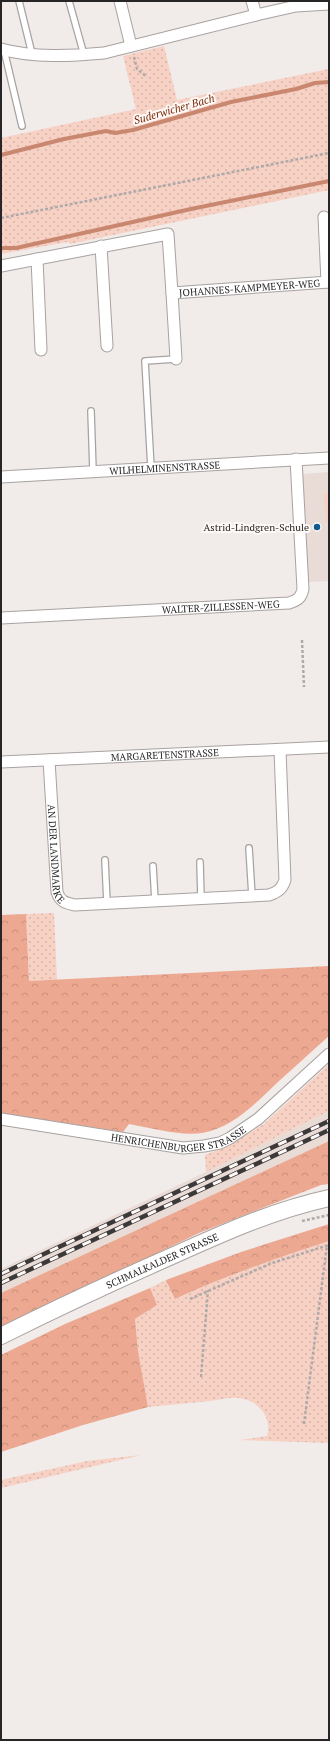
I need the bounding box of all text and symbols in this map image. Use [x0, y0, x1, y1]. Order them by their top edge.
water label: Suderwicher Bach [132, 91, 216, 127]
street label: JOHANNES-KAMPMEYER-WEG [179, 277, 321, 299]
street label: WILHELMINENSTRASSE [109, 458, 221, 478]
place label: Astrid-Lindgren-Schule [204, 521, 309, 534]
marker: Astrid-Lindgren-Schule [312, 522, 322, 532]
street label: WALTER-ZILLESSEN-WEG [162, 597, 280, 617]
street label: MARGARETENSTRASSE [110, 746, 219, 764]
street label: AN DER LANDMARKE [45, 804, 68, 907]
street label: HENRICHENBURGER STRASSE [110, 1123, 249, 1155]
street label: SCHMALKALDER STRASSE [104, 1230, 221, 1292]

